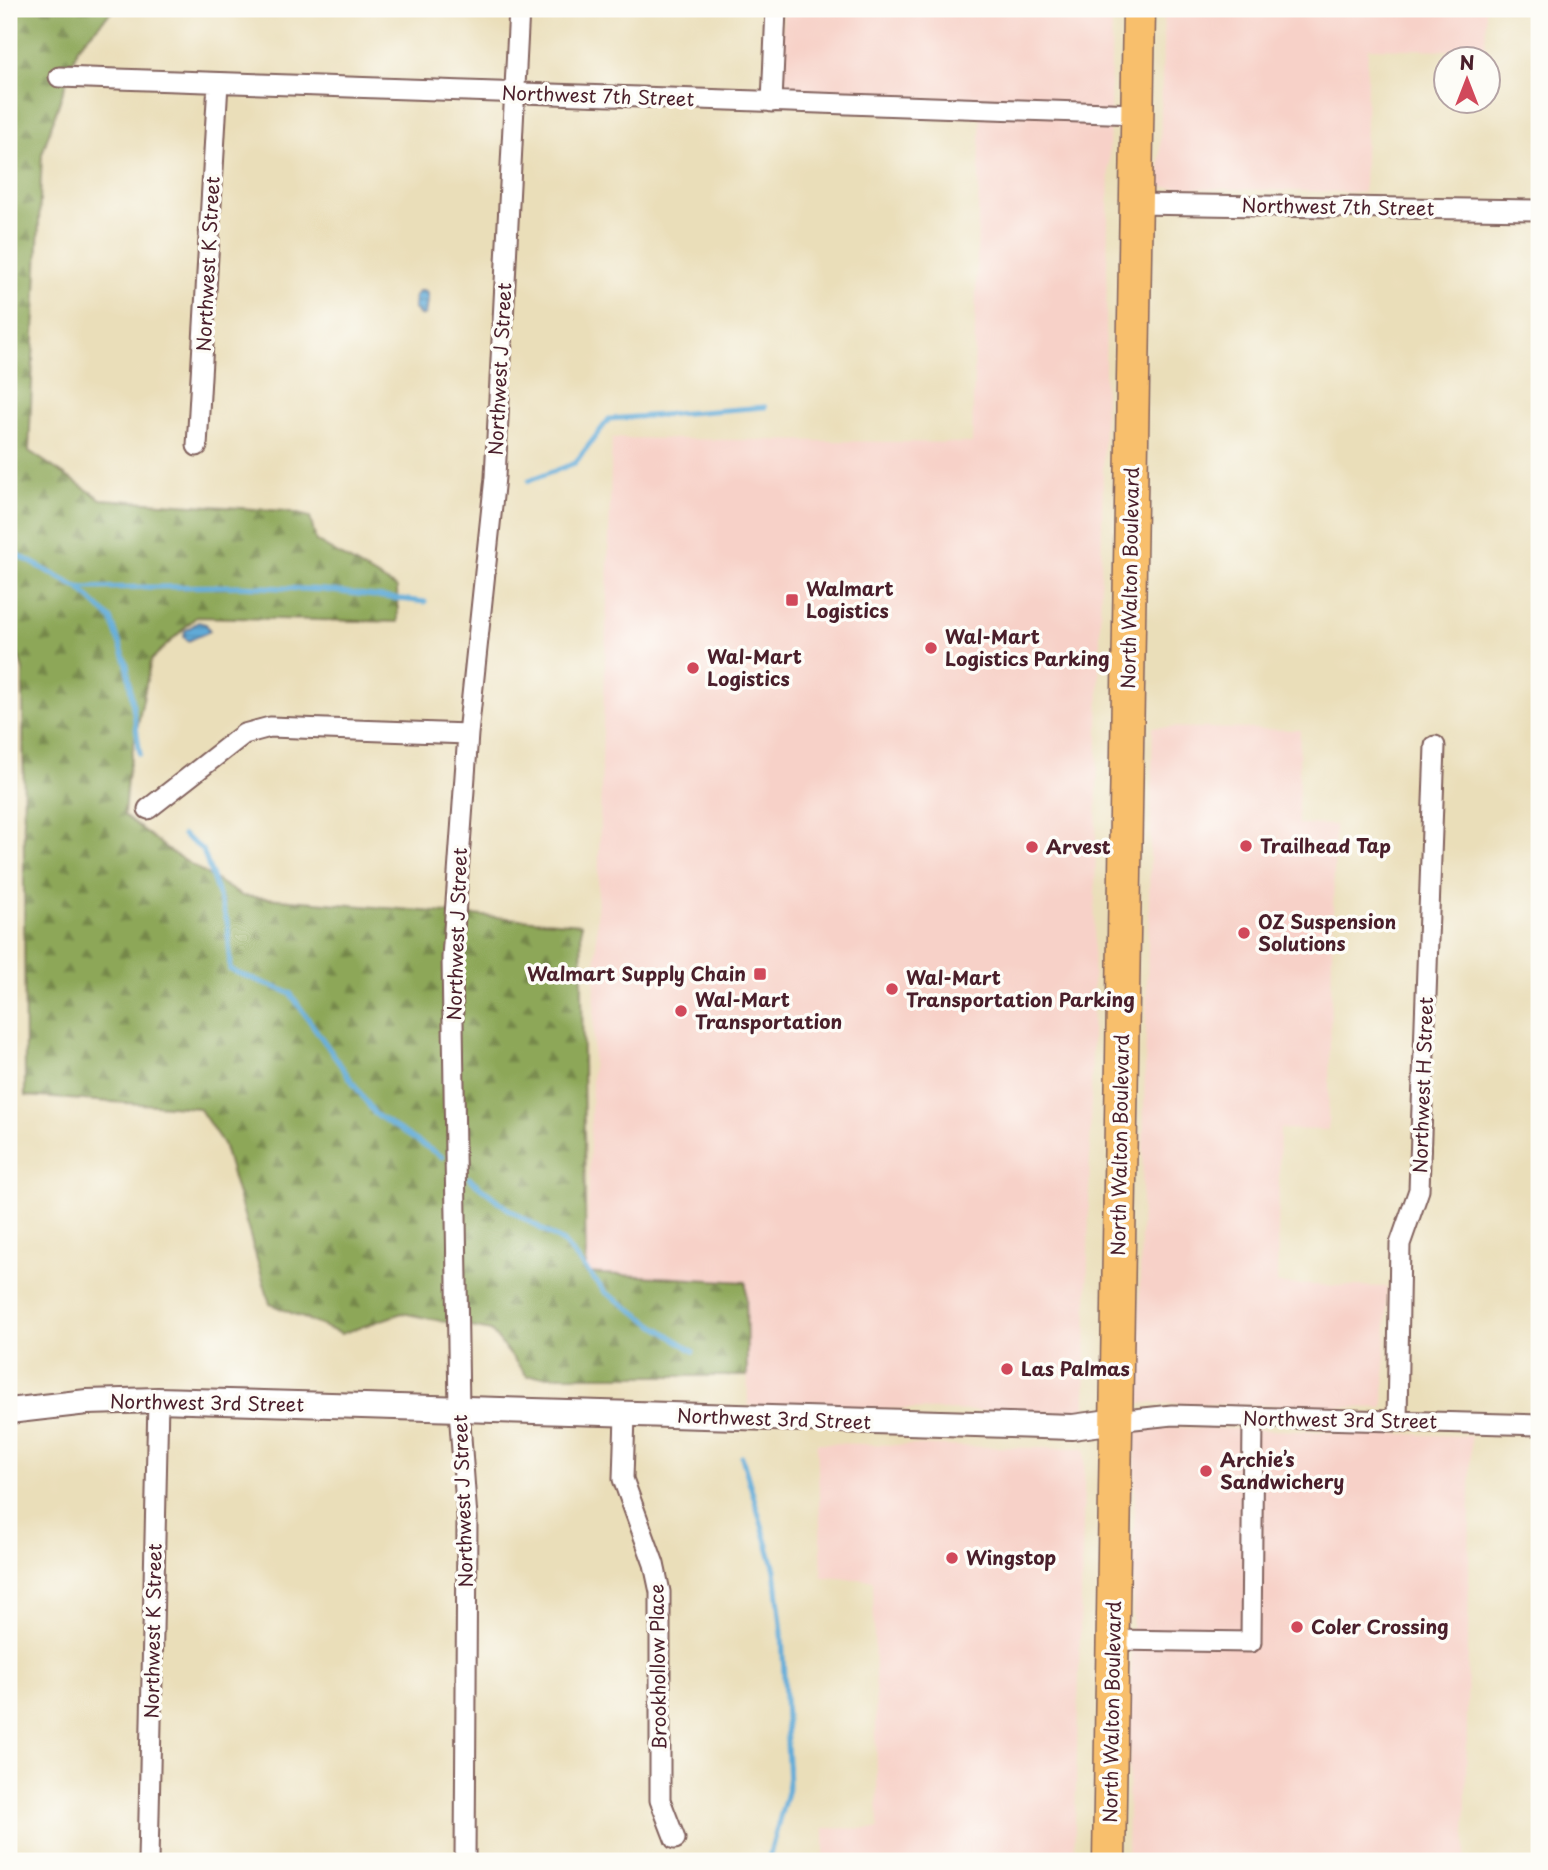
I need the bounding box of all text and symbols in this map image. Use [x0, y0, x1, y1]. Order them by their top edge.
north arrow [1432, 46, 1502, 116]
text: N [1459, 48, 1475, 76]
street label: Northwest 7th Street [501, 78, 695, 112]
street label: Northwest K Street [188, 176, 226, 352]
street label: Northwest 7th Street [1241, 190, 1435, 222]
street label: Northwest J Street [480, 282, 518, 456]
street label: North Walton Boulevard [1113, 466, 1145, 689]
place label: Walmart Logistics [806, 574, 894, 624]
marker: Walmart Logistics [784, 592, 800, 608]
place label: Wal-Mart Logistics Parking [945, 622, 1110, 672]
marker: Wal-Mart Logistics Parking [923, 640, 939, 656]
place label: Wal-Mart Logistics [707, 642, 802, 692]
marker: Wal-Mart Logistics [685, 660, 701, 676]
place label: Trailhead Tap [1260, 831, 1391, 859]
place label: Arvest [1046, 832, 1111, 860]
marker: Trailhead Tap [1238, 838, 1254, 854]
marker: Arvest [1024, 839, 1040, 855]
street label: Northwest J Street [439, 847, 473, 1021]
place label: OZ Suspension Solutions [1258, 907, 1397, 957]
marker: OZ Suspension Solutions [1236, 925, 1252, 941]
place label: Walmart Supply Chain [527, 959, 746, 987]
place label: Wal-Mart Transportation Parking [906, 963, 1135, 1013]
marker: Walmart Supply Chain [752, 966, 768, 982]
marker: Wal-Mart Transportation Parking [884, 981, 900, 997]
place label: Wal-Mart Transportation [695, 985, 842, 1035]
street label: Northwest H Street [1405, 996, 1439, 1174]
marker: Wal-Mart Transportation [673, 1003, 689, 1019]
street label: North Walton Boulevard [1103, 1033, 1135, 1256]
place label: Las Palmas [1021, 1354, 1130, 1382]
marker: Las Palmas [999, 1361, 1015, 1377]
street label: Northwest 3rd Street [110, 1386, 305, 1418]
street label: Northwest 3rd Street [676, 1401, 872, 1435]
street label: Northwest 3rd Street [1243, 1403, 1438, 1435]
street label: Northwest J Street [445, 1414, 479, 1588]
place label: Archie’s Sandwichery [1220, 1445, 1344, 1495]
marker: Archie’s Sandwichery [1198, 1463, 1214, 1479]
street label: Northwest K Street [136, 1543, 168, 1719]
place label: Wingstop [966, 1543, 1056, 1571]
marker: Wingstop [944, 1550, 960, 1566]
street label: Brookhollow Place [642, 1584, 672, 1750]
street label: North Walton Boulevard [1095, 1600, 1127, 1823]
place label: Coler Crossing [1311, 1612, 1449, 1640]
marker: Coler Crossing [1289, 1619, 1305, 1635]

